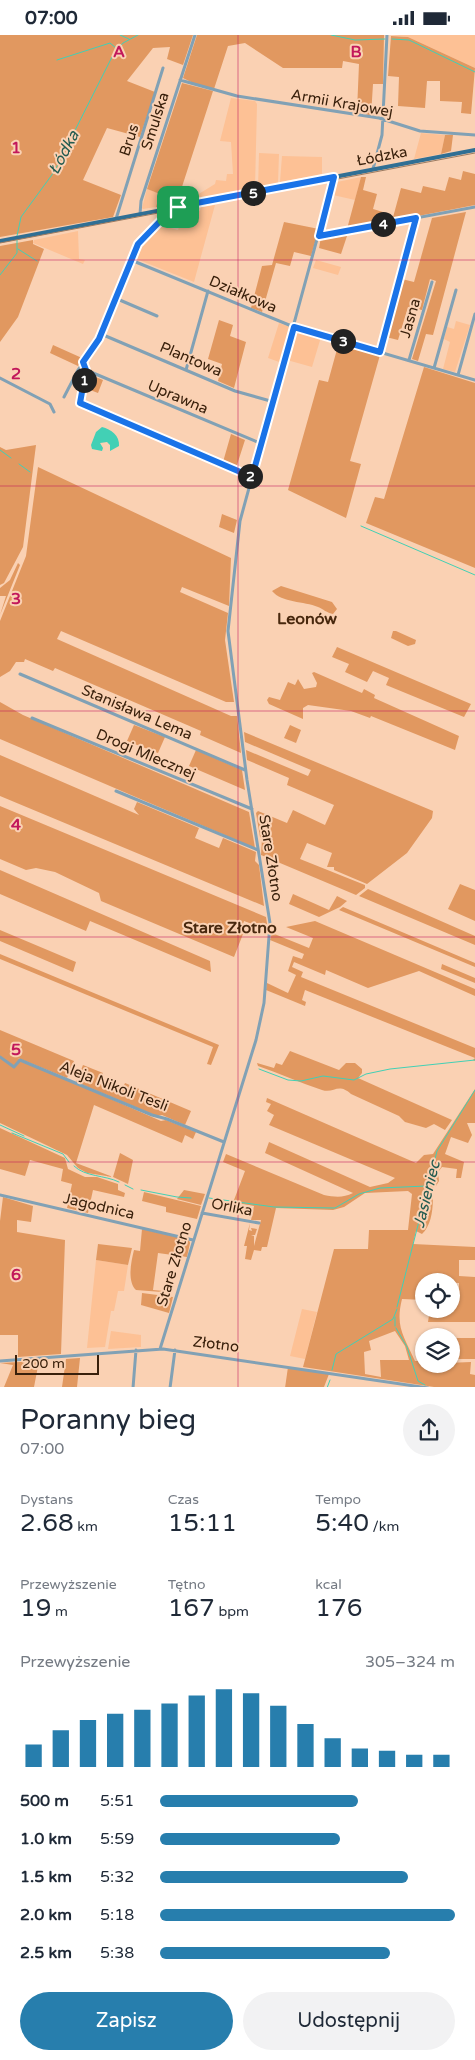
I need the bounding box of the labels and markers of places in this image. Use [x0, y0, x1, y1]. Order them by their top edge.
pin: 5 [240, 181, 266, 205]
pin [157, 186, 199, 228]
pin: 4 [370, 211, 396, 237]
pin: 3 [330, 329, 356, 353]
pin: 1 [72, 367, 96, 393]
pin: 2 [238, 463, 262, 489]

